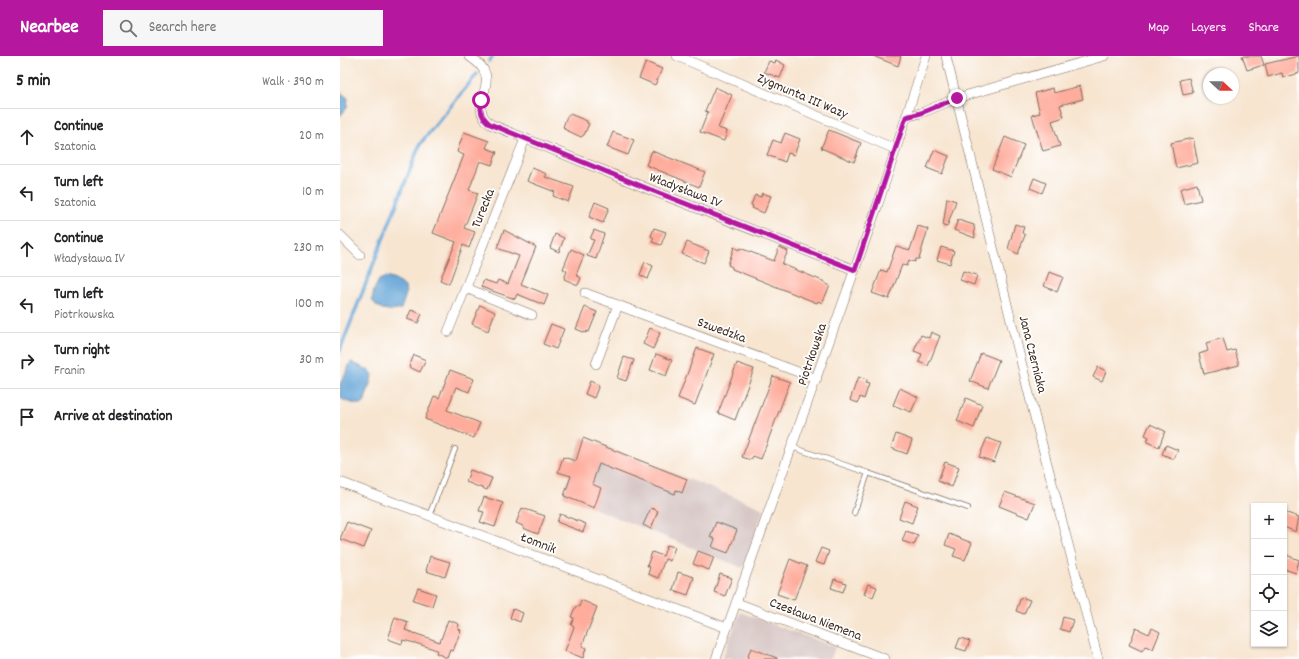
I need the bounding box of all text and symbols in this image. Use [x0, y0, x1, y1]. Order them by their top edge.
search box [103, 10, 383, 46]
text: Nearbee [20, 15, 79, 42]
icon: search [117, 17, 139, 39]
text: Search here [149, 17, 216, 39]
text: Map [1148, 18, 1169, 38]
text: Layers [1191, 18, 1226, 38]
text: Share [1248, 18, 1279, 38]
north arrow [1203, 68, 1239, 104]
street label: Zygmunta III Wazy [754, 69, 851, 125]
text: 5 min [16, 70, 50, 94]
text: Walk · 390 m [262, 73, 324, 92]
route end [948, 89, 966, 107]
route start [472, 91, 490, 109]
text: Continue [54, 116, 103, 138]
icon: ahead [16, 126, 38, 148]
text: 20 m [299, 127, 324, 146]
text: Szatonia [54, 138, 96, 157]
street label: Władysława IV [646, 168, 725, 214]
text: Turn left [54, 172, 103, 194]
icon: left [16, 182, 38, 204]
text: 10 m [302, 183, 324, 202]
street label: Turecka [467, 186, 501, 231]
text: Szatonia [54, 194, 96, 213]
text: Continue [54, 228, 103, 250]
icon: ahead [16, 238, 38, 260]
text: 230 m [294, 239, 324, 258]
text: Władysława IV [54, 250, 125, 269]
text: Turn left [54, 284, 103, 306]
icon: left [16, 294, 38, 316]
text: 100 m [295, 295, 324, 314]
text: Piotrkowska [54, 306, 114, 325]
street label: Szwedzka [694, 313, 749, 349]
street label: Jana Czerniaka [1013, 314, 1051, 396]
street label: Piotrkowska [793, 320, 833, 388]
text: Turn right [54, 340, 110, 362]
icon: right [16, 350, 38, 372]
text: 30 m [299, 351, 324, 370]
text: Franin [54, 362, 85, 381]
icon: arrive [16, 406, 38, 428]
text: Arrive at destination [54, 406, 172, 428]
map controls [1251, 503, 1287, 647]
button: + [1251, 503, 1287, 539]
street label: Łomnik [517, 528, 559, 560]
button: − [1251, 539, 1287, 575]
button: locate [1251, 575, 1287, 611]
street label: Czesława Niemena [766, 593, 865, 647]
button: layers [1251, 611, 1287, 647]

